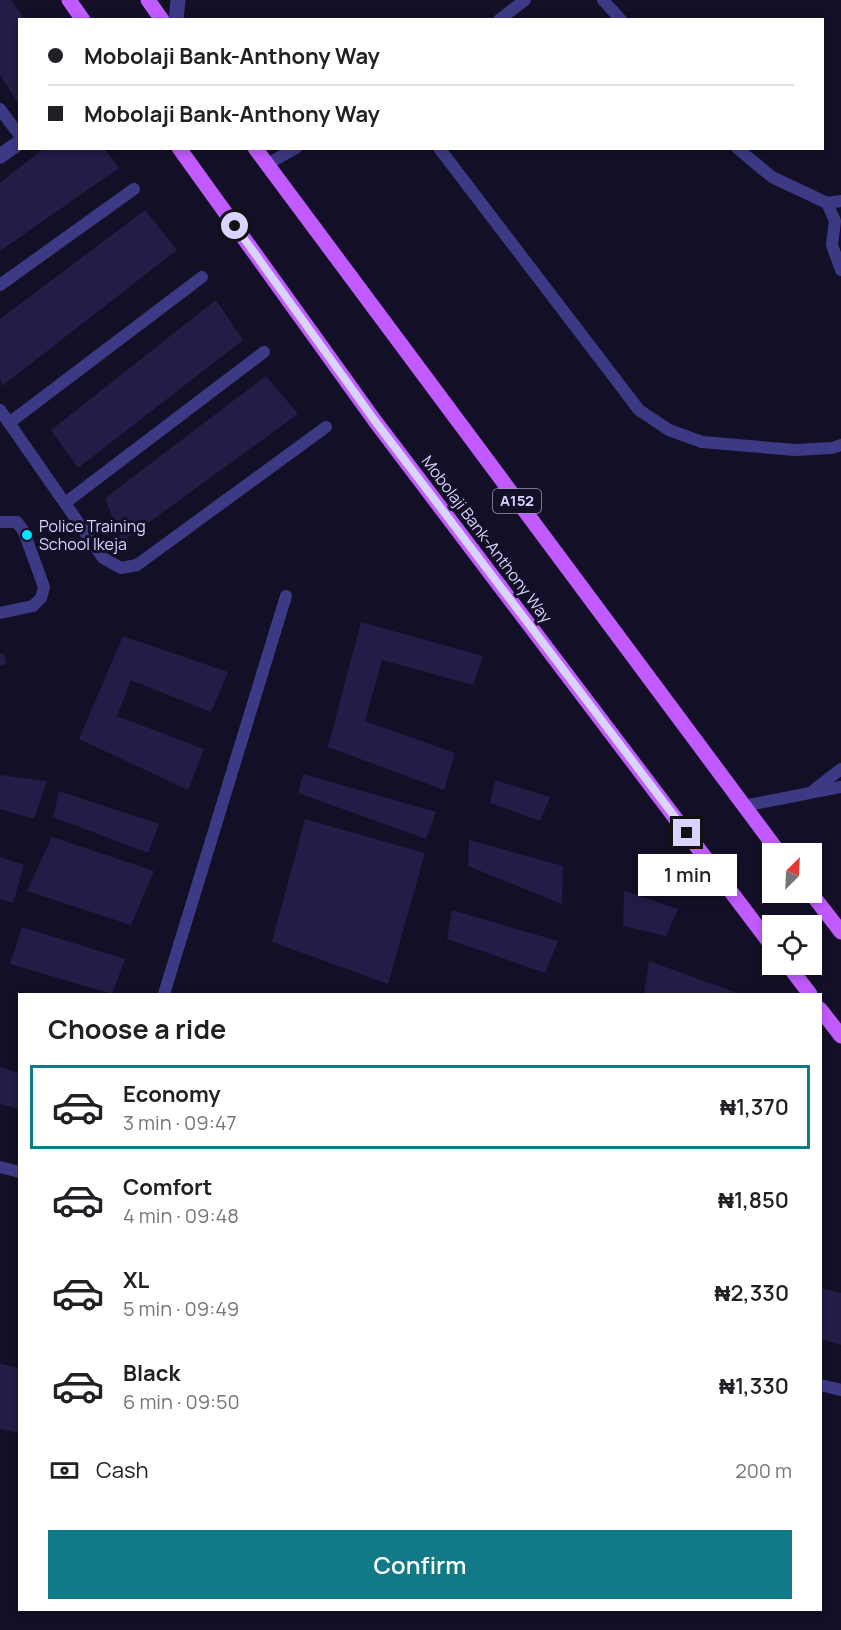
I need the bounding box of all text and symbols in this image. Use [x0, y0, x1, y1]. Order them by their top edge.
text: Mobolaji Bank-Anthony Way [84, 41, 380, 71]
text: Mobolaji Bank-Anthony Way [84, 99, 380, 129]
route start [221, 212, 248, 239]
street label: Mobolaji Bank-Anthony Way [417, 451, 558, 628]
road number: A152 [493, 489, 541, 513]
place label: Police Training School Ikeja [39, 515, 146, 555]
marker: Police Training School Ikeja [20, 528, 34, 542]
route end [673, 819, 700, 846]
north arrow [762, 843, 822, 903]
map controls [762, 843, 822, 975]
callout: 1 min [638, 854, 736, 896]
text: 1 min [664, 861, 711, 888]
button: locate [762, 915, 822, 975]
text: Choose a ride [48, 1010, 226, 1047]
text: Economy [123, 1079, 221, 1109]
icon: car [51, 1080, 105, 1134]
text: ₦1,370 [720, 1092, 789, 1122]
text: 3 min · 09:47 [123, 1109, 237, 1136]
text: Comfort [123, 1172, 212, 1202]
icon: car [51, 1173, 105, 1227]
text: ₦1,850 [718, 1185, 789, 1215]
text: 4 min · 09:48 [123, 1202, 239, 1229]
text: XL [123, 1265, 149, 1295]
icon: car [51, 1266, 105, 1320]
text: ₦2,330 [715, 1278, 789, 1308]
text: 5 min · 09:49 [123, 1295, 239, 1322]
text: Black [123, 1358, 180, 1388]
icon: car [51, 1359, 105, 1413]
text: ₦1,330 [719, 1371, 789, 1401]
text: 6 min · 09:50 [123, 1388, 240, 1415]
icon: cash [48, 1454, 81, 1487]
text: Cash [96, 1455, 149, 1485]
text: 200 m [735, 1457, 792, 1484]
button: Confirm [48, 1530, 792, 1599]

